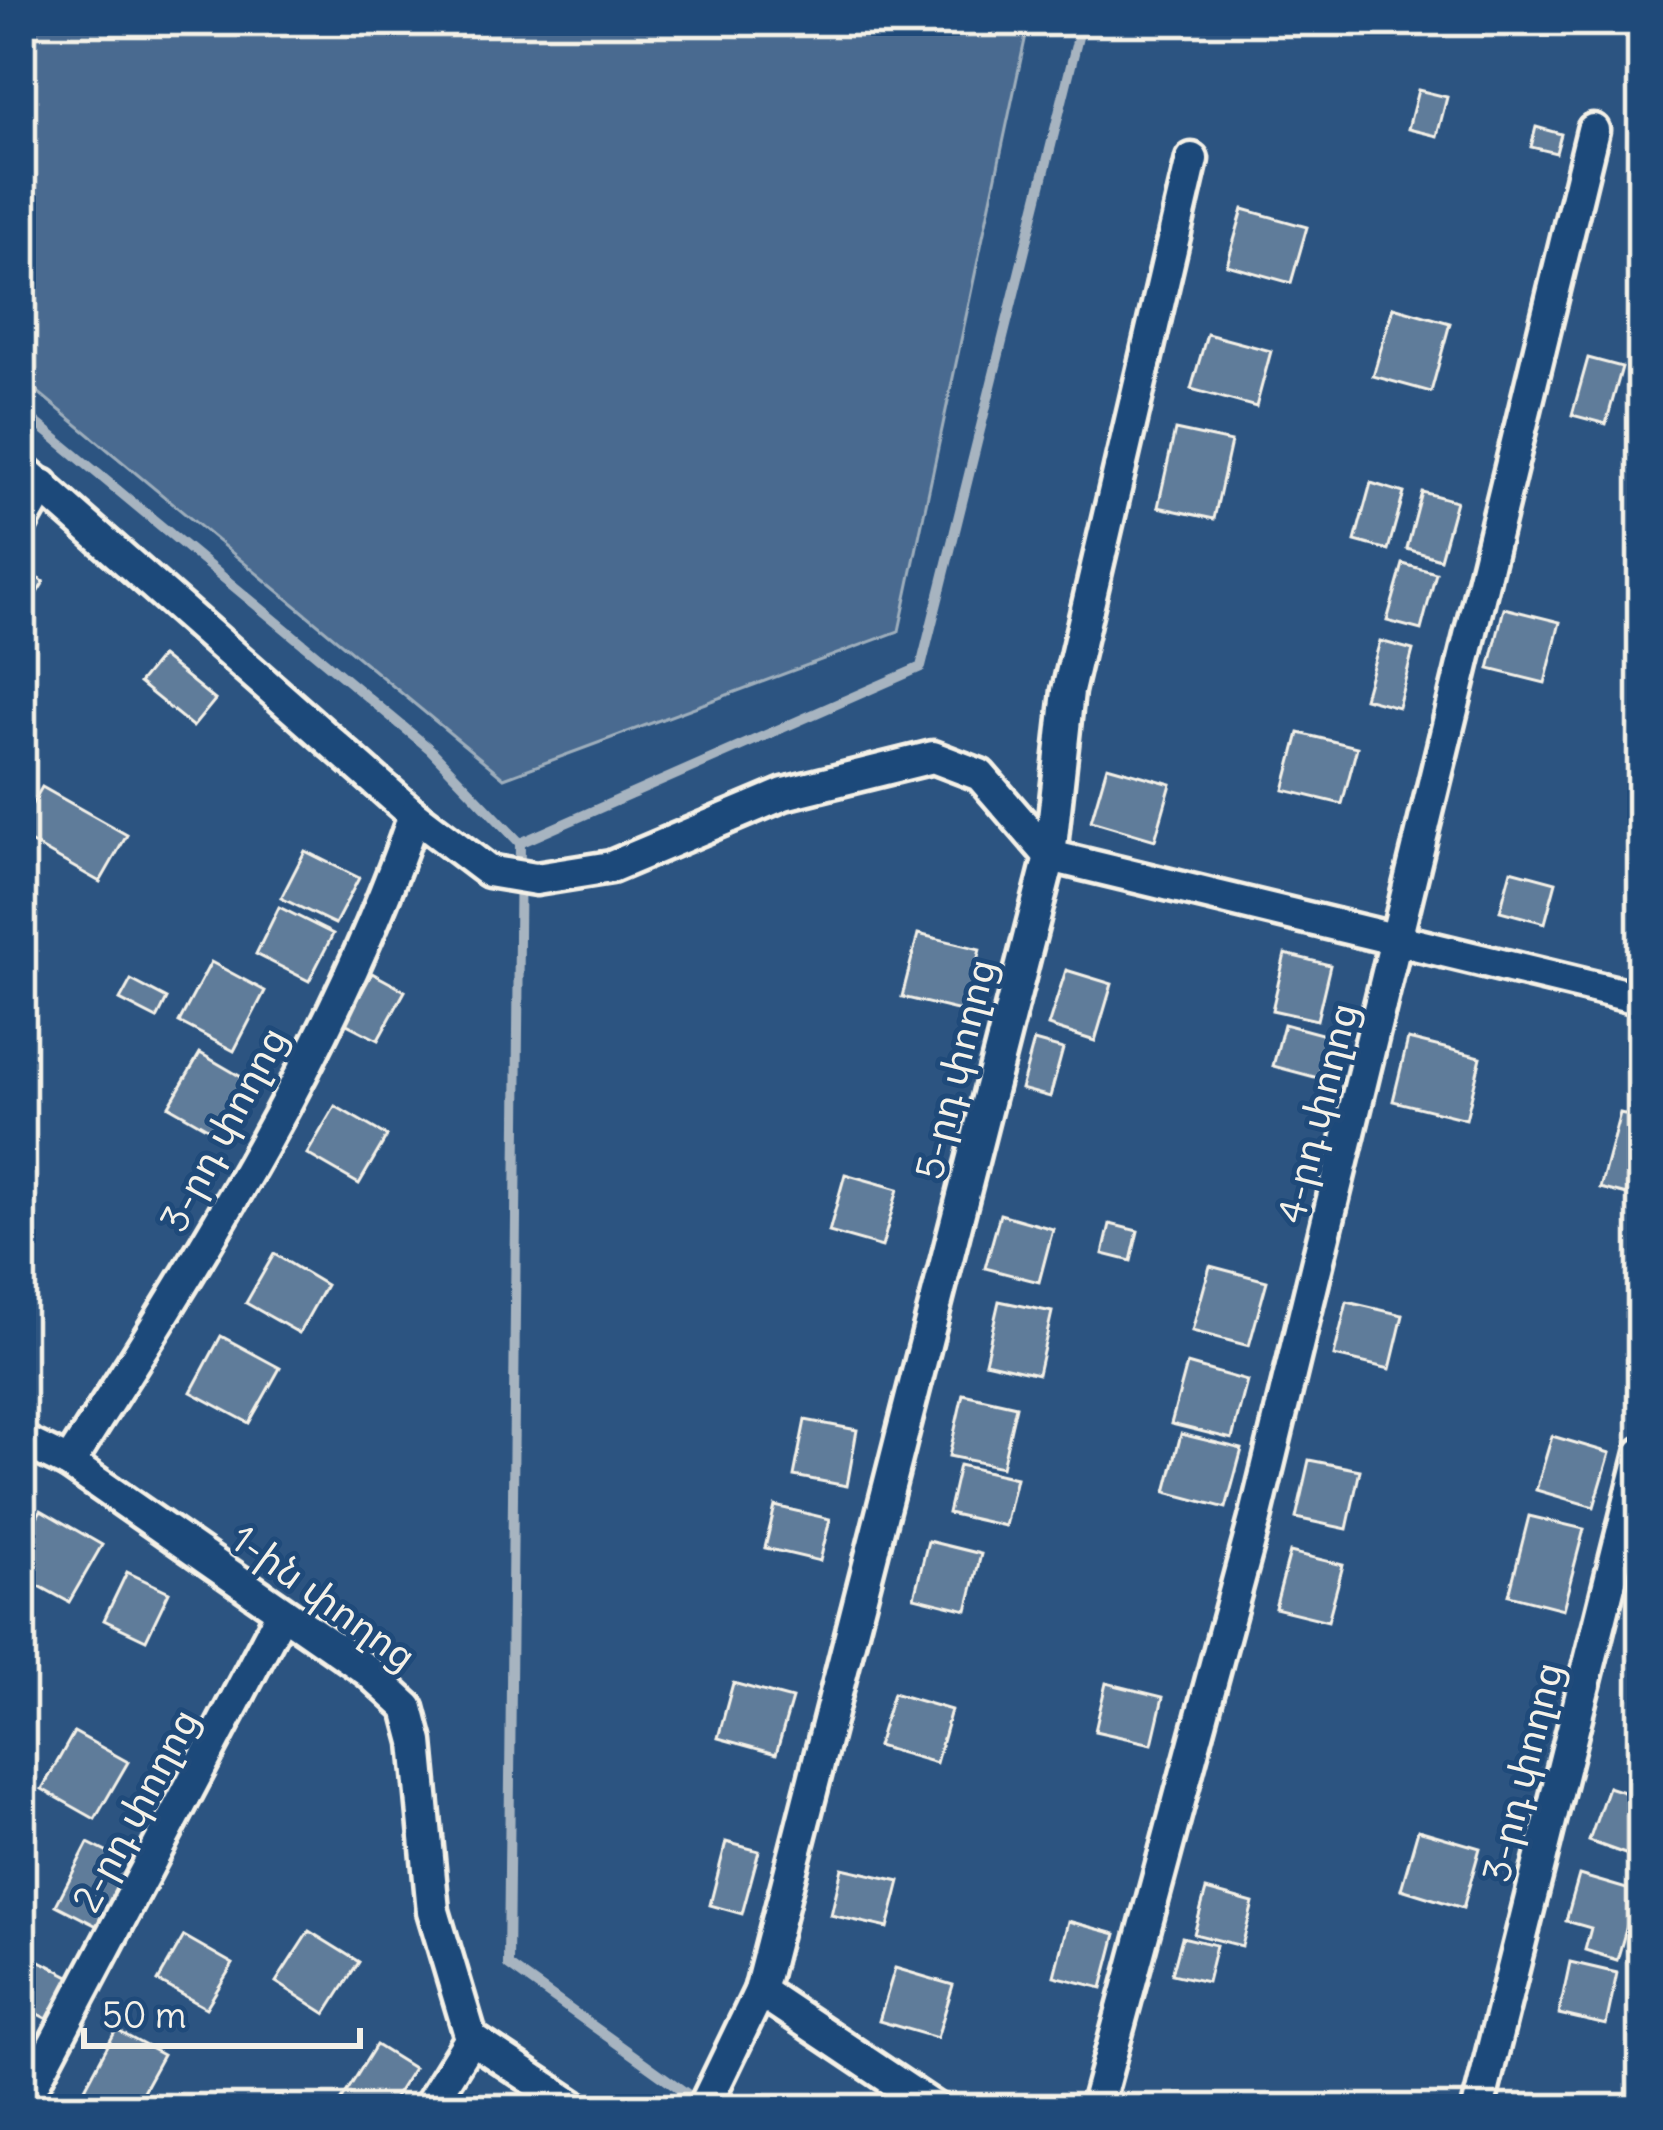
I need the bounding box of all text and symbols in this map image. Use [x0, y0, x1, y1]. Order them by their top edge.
street label: 5-րդ փողոց [904, 954, 1007, 1184]
street label: 4-րդ փողոց [1266, 998, 1369, 1228]
street label: 3-րդ փողոց [149, 1018, 298, 1240]
street label: 1-ին փողոց [222, 1514, 426, 1681]
street label: 3-րդ փողոց [1471, 1657, 1573, 1887]
street label: 2-րդ փողոց [61, 1700, 209, 1920]
scale bar [84, 1974, 360, 2048]
text: 50 m [102, 1993, 187, 2038]

